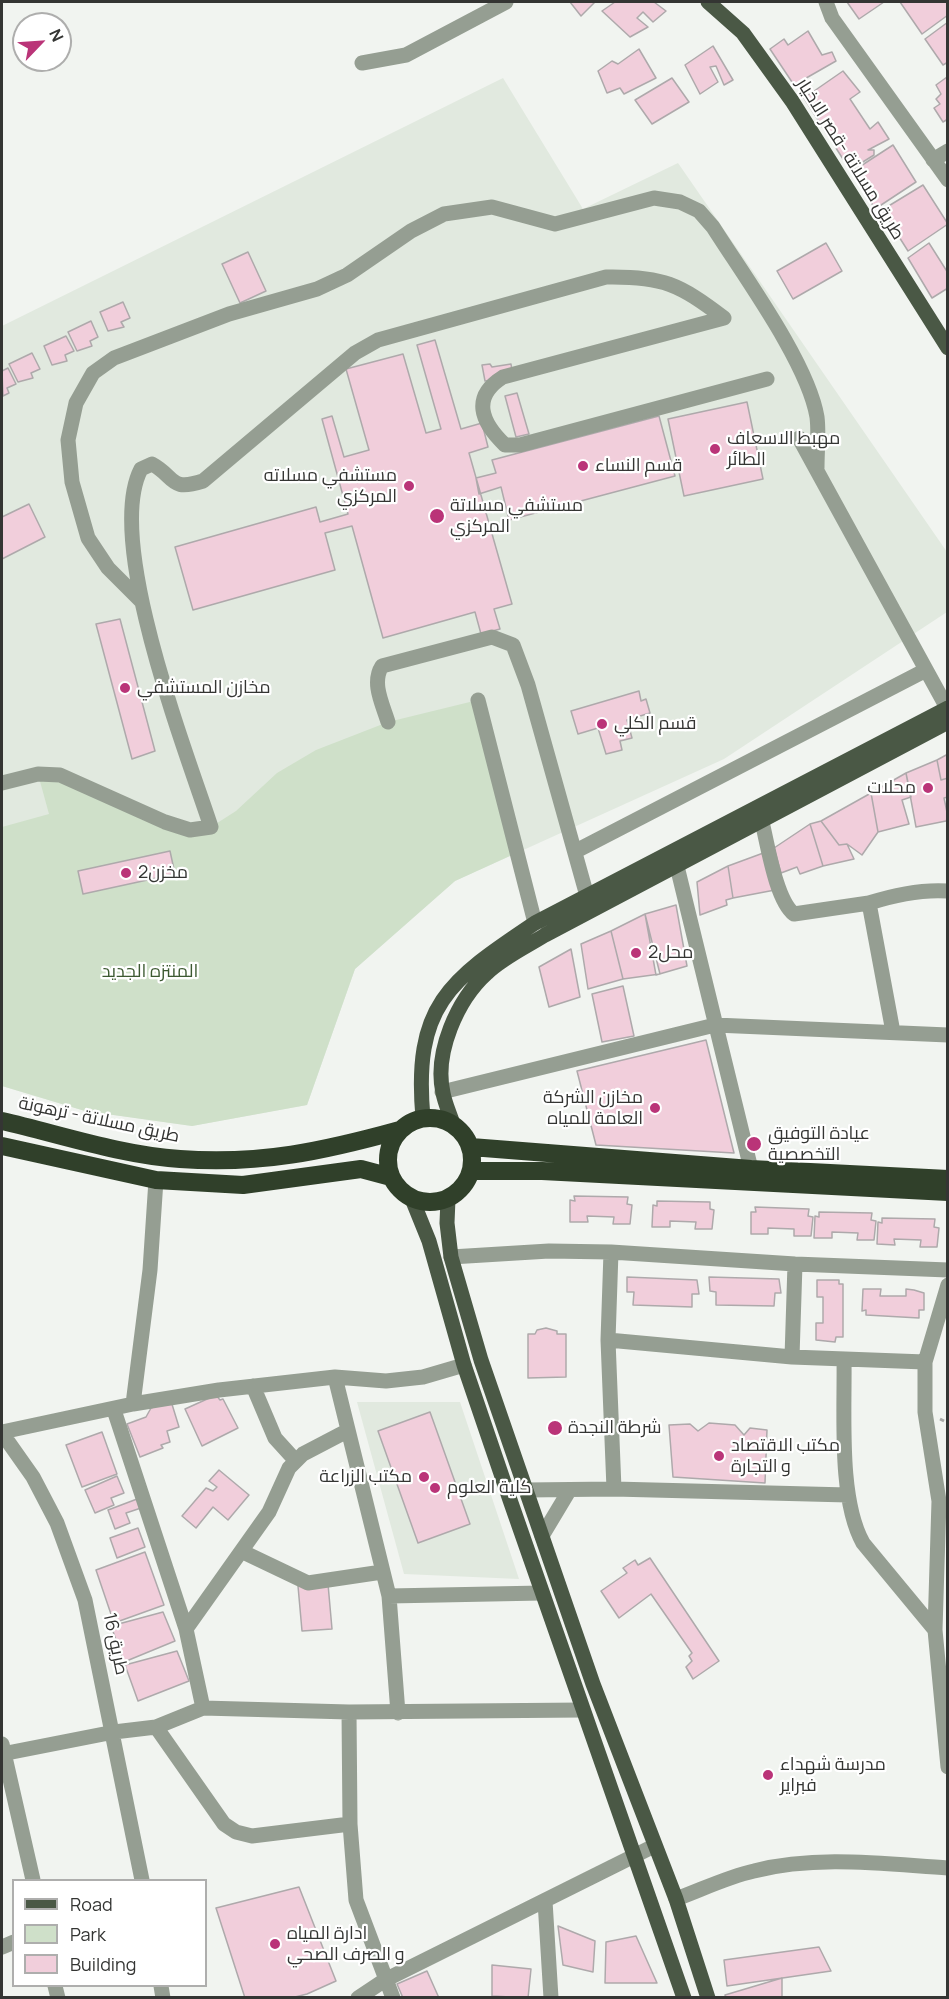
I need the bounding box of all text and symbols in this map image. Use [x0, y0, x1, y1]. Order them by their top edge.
north arrow [12, 12, 72, 72]
text: N [44, 25, 69, 45]
street label: طريق مسلاتة -قصر الاخيار [791, 74, 909, 244]
place label: مهبط الاسعاف الطائر [727, 428, 840, 470]
marker: مهبط الاسعاف الطائر [708, 442, 722, 456]
place label: قسم النساء [595, 455, 683, 477]
marker: قسم النساء [576, 459, 590, 473]
place label: مستشفي مسلاته المركزي [264, 465, 397, 508]
marker: مستشفي مسلاته المركزي [402, 479, 416, 493]
place label: مستشفي مسلاتة المركزي [450, 495, 583, 538]
marker: مستشفي مسلاتة المركزي [428, 507, 446, 525]
place label: مخازن المستشفي [137, 677, 271, 699]
marker: مخازن المستشفي [118, 681, 132, 695]
place label: قسم الكلي [614, 713, 696, 735]
marker: قسم الكلي [595, 717, 609, 731]
place label: محلات [867, 777, 916, 799]
marker: محلات [921, 781, 935, 795]
place label: مخزن2 [138, 862, 188, 884]
marker: مخزن2 [119, 866, 133, 880]
place label: محل2 [648, 942, 693, 964]
marker: محل2 [629, 946, 643, 960]
park label: المنتزه الجديد [102, 961, 198, 983]
place label: مخازن الشركة العامة للمياه [543, 1087, 643, 1130]
street label: طريق مسلاتة - ترهونة [17, 1092, 181, 1148]
marker: مخازن الشركة العامة للمياه [648, 1101, 662, 1115]
place label: عيادة التوفيق التخصصية [768, 1123, 870, 1166]
marker: عيادة التوفيق التخصصية [745, 1135, 763, 1153]
place label: شرطة النجدة [568, 1417, 661, 1439]
marker: شرطة النجدة [546, 1419, 564, 1437]
place label: مكتب الاقتصاد و التجارة [731, 1435, 840, 1478]
marker: مكتب الاقتصاد و التجارة [712, 1449, 726, 1463]
place label: مكتب الزراعة [319, 1466, 412, 1488]
marker: مكتب الزراعة [417, 1470, 431, 1484]
place label: كلية العلوم [447, 1477, 532, 1499]
marker: كلية العلوم [428, 1481, 442, 1495]
street label: طريق 16 [98, 1611, 132, 1677]
place label: مدرسة شهداء فبراير [780, 1754, 886, 1796]
marker: مدرسة شهداء فبراير [761, 1768, 775, 1782]
legend [12, 1879, 207, 1987]
text: Road [70, 1892, 113, 1916]
text: Park [70, 1922, 106, 1946]
place label: ادارة المياه و الصرف الصحي [287, 1923, 404, 1966]
marker: ادارة المياه و الصرف الصحي [268, 1937, 282, 1951]
text: Building [70, 1952, 136, 1976]

